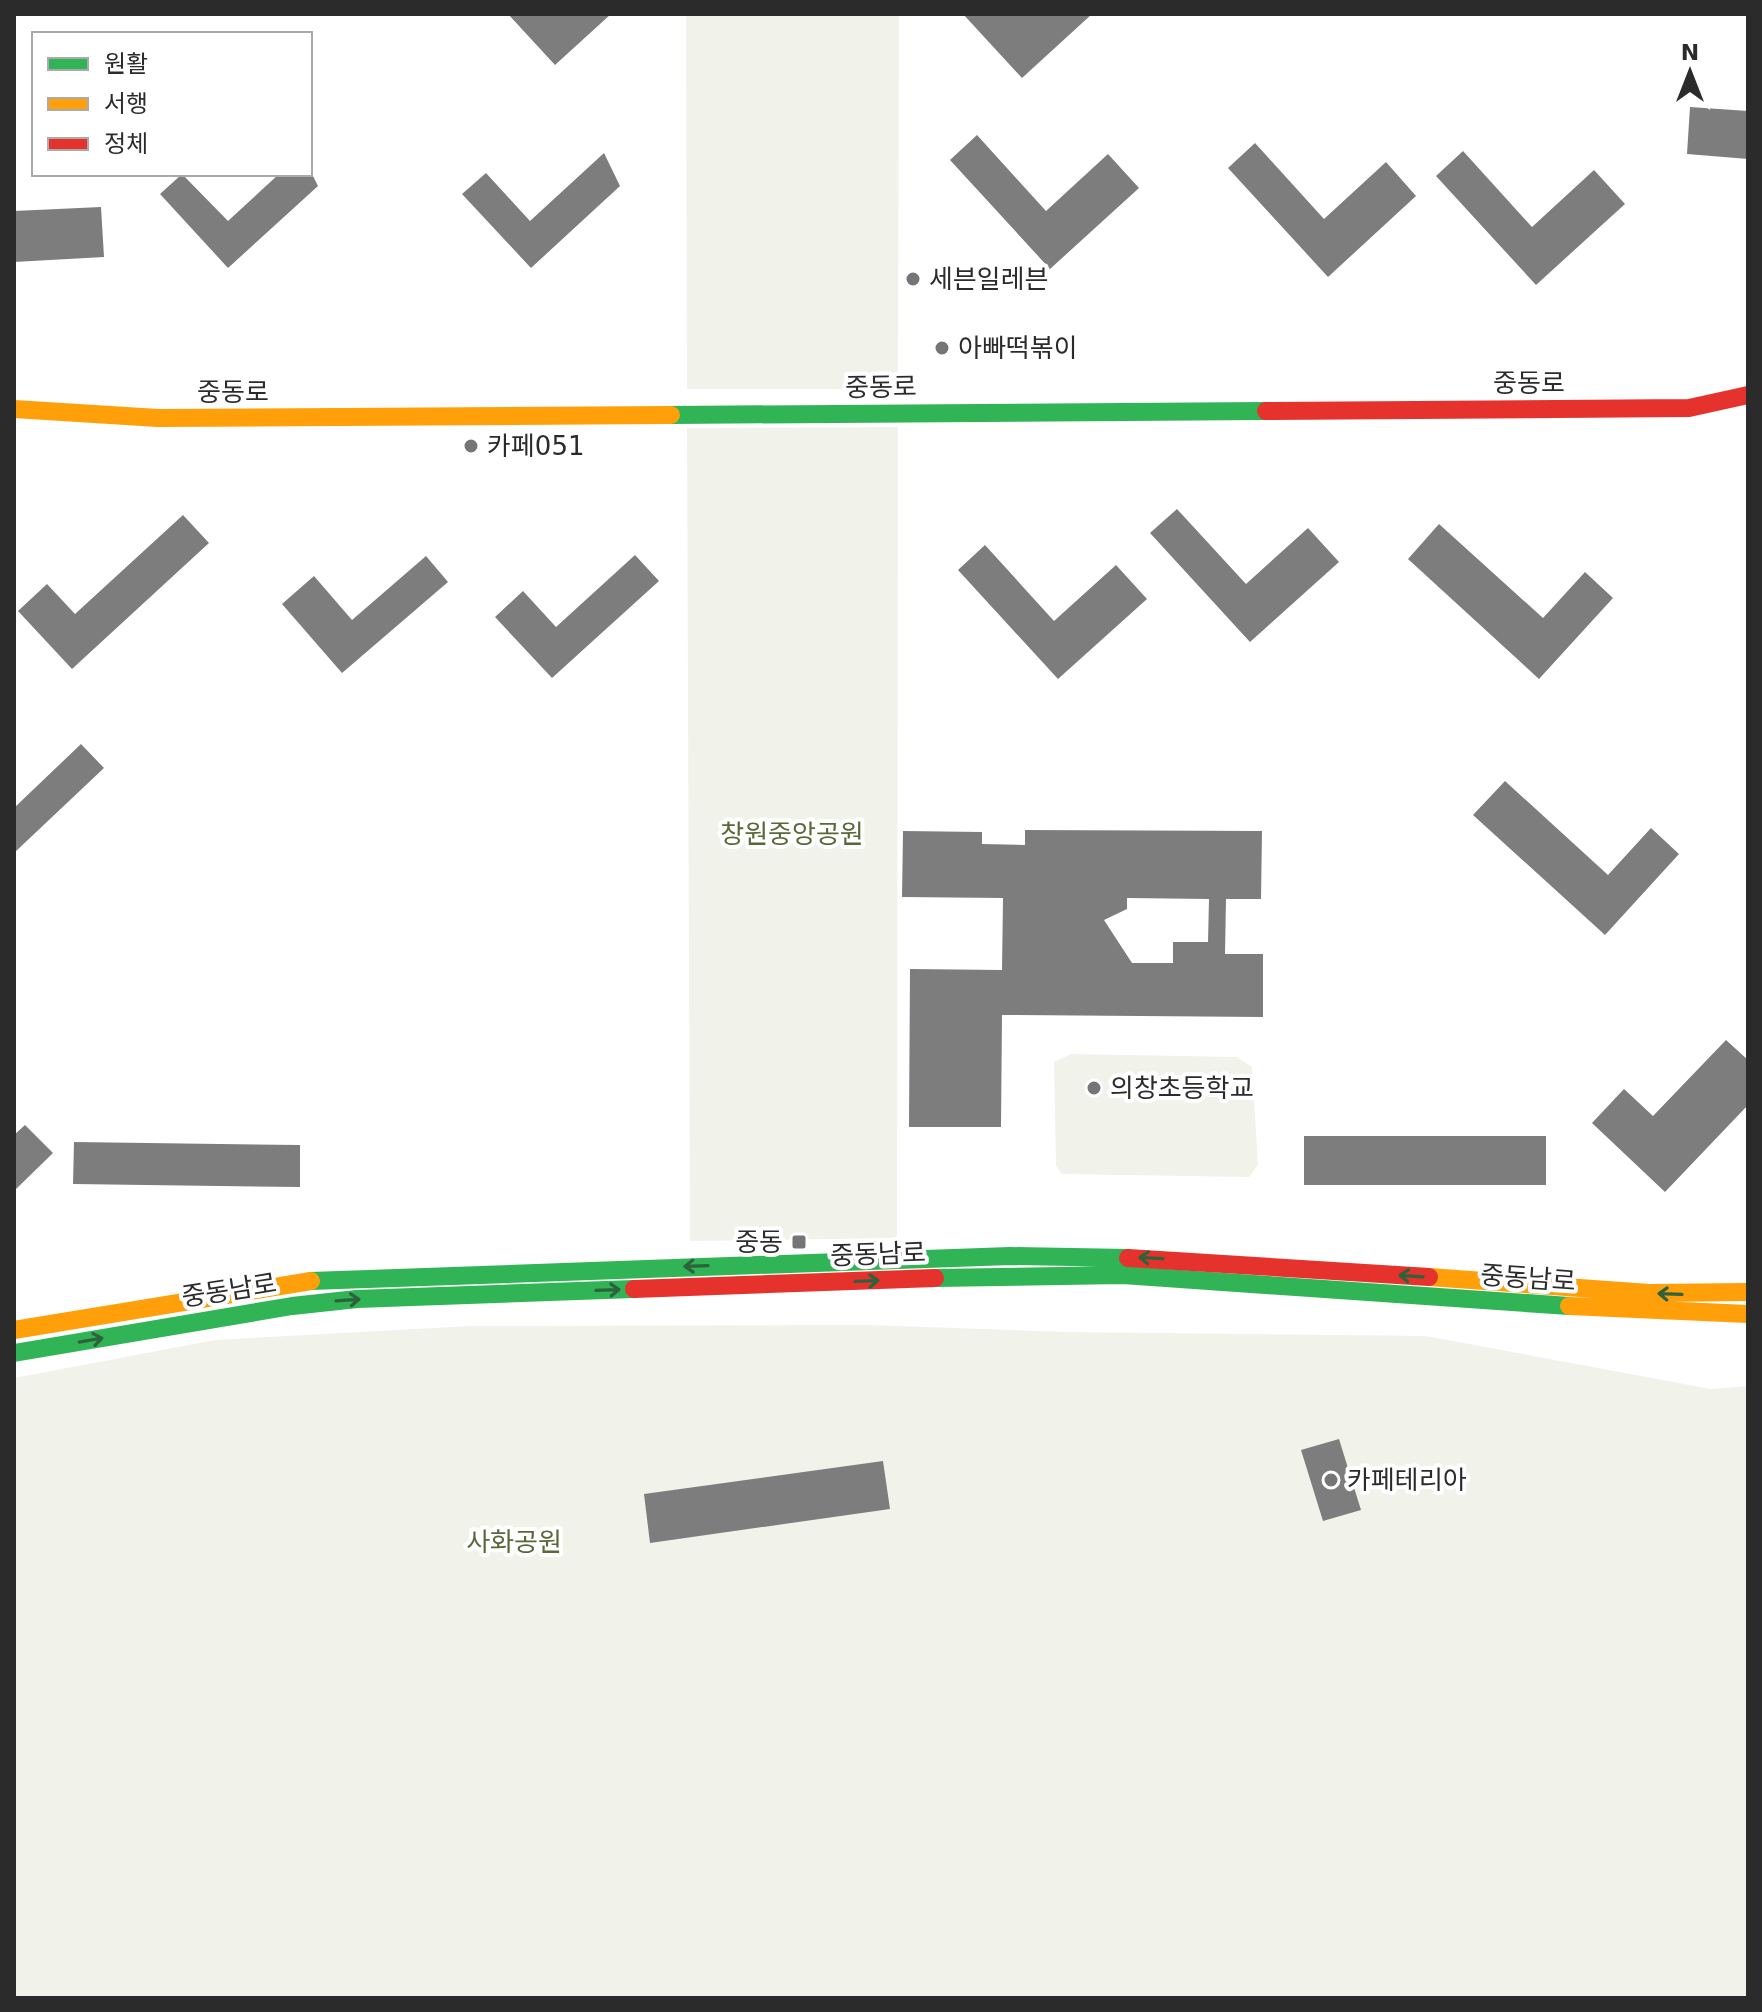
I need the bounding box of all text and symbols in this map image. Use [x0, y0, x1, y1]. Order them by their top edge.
legend [32, 32, 312, 176]
north arrow [1650, 32, 1730, 112]
text: N [1681, 40, 1699, 65]
text: 원활 [104, 50, 148, 78]
text: 서행 [104, 90, 148, 118]
text: 정체 [104, 130, 148, 158]
place label: 세븐일레븐 [929, 264, 1049, 294]
marker: 세븐일레븐 [904, 270, 922, 288]
place label: 아빠떡볶이 [958, 333, 1078, 363]
marker: 아빠떡볶이 [933, 339, 951, 357]
street label: 중동로 [1493, 368, 1565, 398]
street label: 중동로 [845, 371, 917, 403]
street label: 중동로 [197, 377, 269, 407]
place label: 카페051 [487, 431, 584, 461]
marker: 카페051 [462, 437, 480, 455]
park label: 창원중앙공원 [720, 819, 864, 849]
place label: 의창초등학교 [1110, 1073, 1254, 1103]
marker: 의창초등학교 [1085, 1079, 1103, 1097]
place label: 중동 [735, 1227, 783, 1257]
marker: 중동 [790, 1233, 808, 1251]
street label: 중동남로 [830, 1237, 926, 1271]
one-way arrow [1138, 1250, 1165, 1265]
one-way arrow [683, 1259, 710, 1274]
street label: 중동남로 [1479, 1260, 1577, 1296]
street label: 중동남로 [179, 1268, 279, 1312]
one-way arrow [1398, 1268, 1425, 1283]
one-way arrow [853, 1273, 880, 1288]
one-way arrow [594, 1282, 621, 1297]
one-way arrow [1657, 1286, 1684, 1301]
one-way arrow [334, 1292, 361, 1307]
one-way arrow [78, 1331, 103, 1346]
place label: 카페테리아 [1347, 1465, 1467, 1495]
marker: 카페테리아 [1322, 1471, 1340, 1489]
park label: 사화공원 [466, 1527, 562, 1557]

